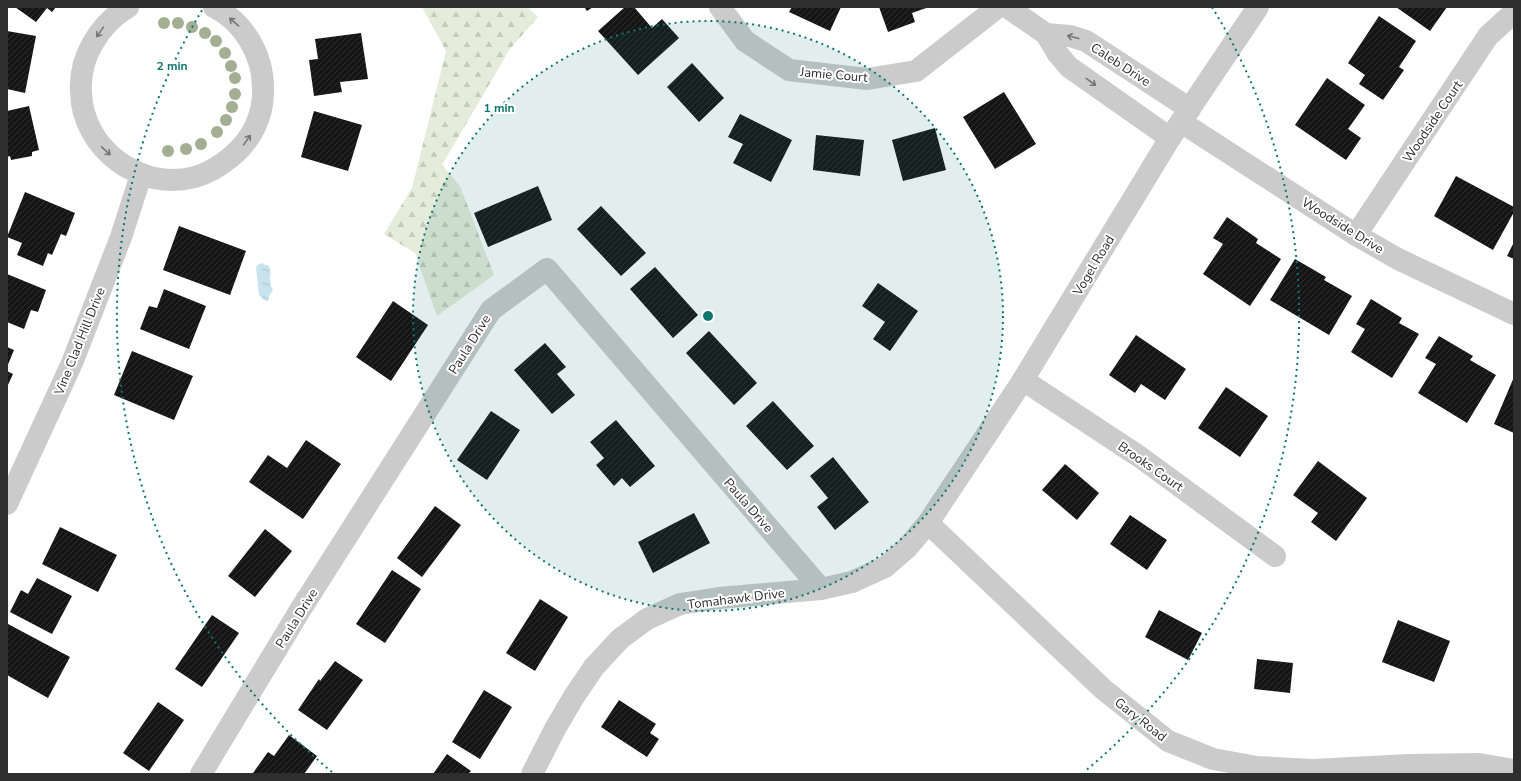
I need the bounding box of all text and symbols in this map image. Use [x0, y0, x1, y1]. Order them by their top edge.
one-way arrow [229, 18, 239, 27]
one-way arrow [95, 27, 104, 38]
one-way arrow [1067, 33, 1080, 41]
street label: Caleb Drive [1087, 39, 1154, 91]
text: 2 min [156, 58, 188, 74]
street label: Jamie Court [798, 63, 869, 87]
street label: Woodside Court [1399, 77, 1467, 166]
one-way arrow [1085, 78, 1096, 86]
text: 1 min [483, 100, 515, 116]
one-way arrow [243, 135, 251, 146]
one-way arrow [101, 146, 111, 156]
street label: Woodside Drive [1298, 193, 1387, 258]
street label: Vogel Road [1068, 232, 1119, 300]
street label: Vine Clad Hill Drive [50, 285, 110, 399]
centre of rings [701, 309, 715, 323]
street label: Paula Drive [444, 311, 495, 378]
street label: Brooks Court [1114, 438, 1187, 496]
street label: Paula Drive [719, 474, 777, 537]
street label: Tomahawk Drive [686, 584, 786, 614]
street label: Paula Drive [271, 585, 322, 652]
street label: Gary Road [1111, 694, 1170, 746]

